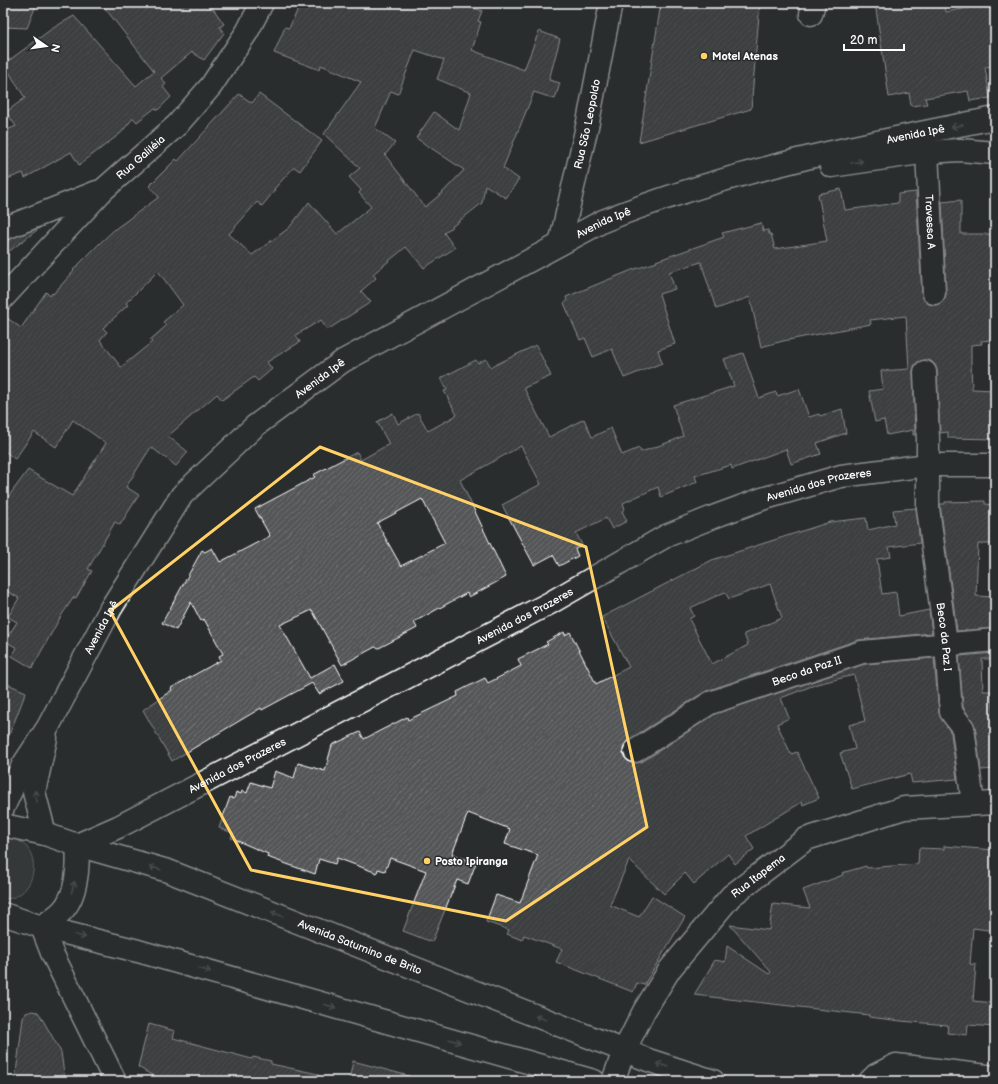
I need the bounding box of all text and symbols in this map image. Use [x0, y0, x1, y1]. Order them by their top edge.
north arrow [26, 26, 66, 66]
scale bar [844, 26, 904, 52]
text: 20 m [850, 33, 877, 48]
text: N [48, 43, 63, 54]
place label: Motel Atenas [712, 50, 778, 63]
marker: Motel Atenas [699, 51, 709, 61]
street label: Rua São Leopoldo [571, 78, 603, 170]
street label: Avenida Ipê [885, 122, 946, 147]
one-way arrow [951, 122, 964, 130]
street label: Rua Galiléia [114, 133, 168, 182]
one-way arrow [850, 158, 863, 166]
street label: Travessa A [922, 194, 938, 250]
street label: Avenida Ipê [574, 205, 633, 241]
street label: Avenida Ipê [293, 356, 348, 401]
street label: Avenida dos Prazeres [765, 466, 873, 504]
street label: Avenida dos Prazeres [474, 585, 576, 647]
street label: Avenida Ipê [82, 598, 121, 656]
street label: Beco da Paz I [934, 602, 954, 672]
street label: Beco da Paz II [770, 653, 844, 689]
street label: Avenida dos Prazeres [187, 735, 289, 796]
one-way arrow [32, 790, 40, 803]
street label: Rua Itapema [729, 851, 788, 901]
place label: Posto Ipiranga [435, 855, 508, 868]
marker: Posto Ipiranga [422, 856, 432, 866]
one-way arrow [149, 864, 162, 871]
one-way arrow [70, 880, 78, 893]
one-way arrow [271, 910, 283, 918]
street label: Avenida Saturnino de Brito [296, 917, 424, 977]
one-way arrow [73, 933, 86, 941]
one-way arrow [198, 967, 211, 974]
one-way arrow [323, 1003, 336, 1010]
one-way arrow [535, 1014, 547, 1021]
one-way arrow [448, 1038, 461, 1045]
one-way arrow [656, 1061, 669, 1068]

